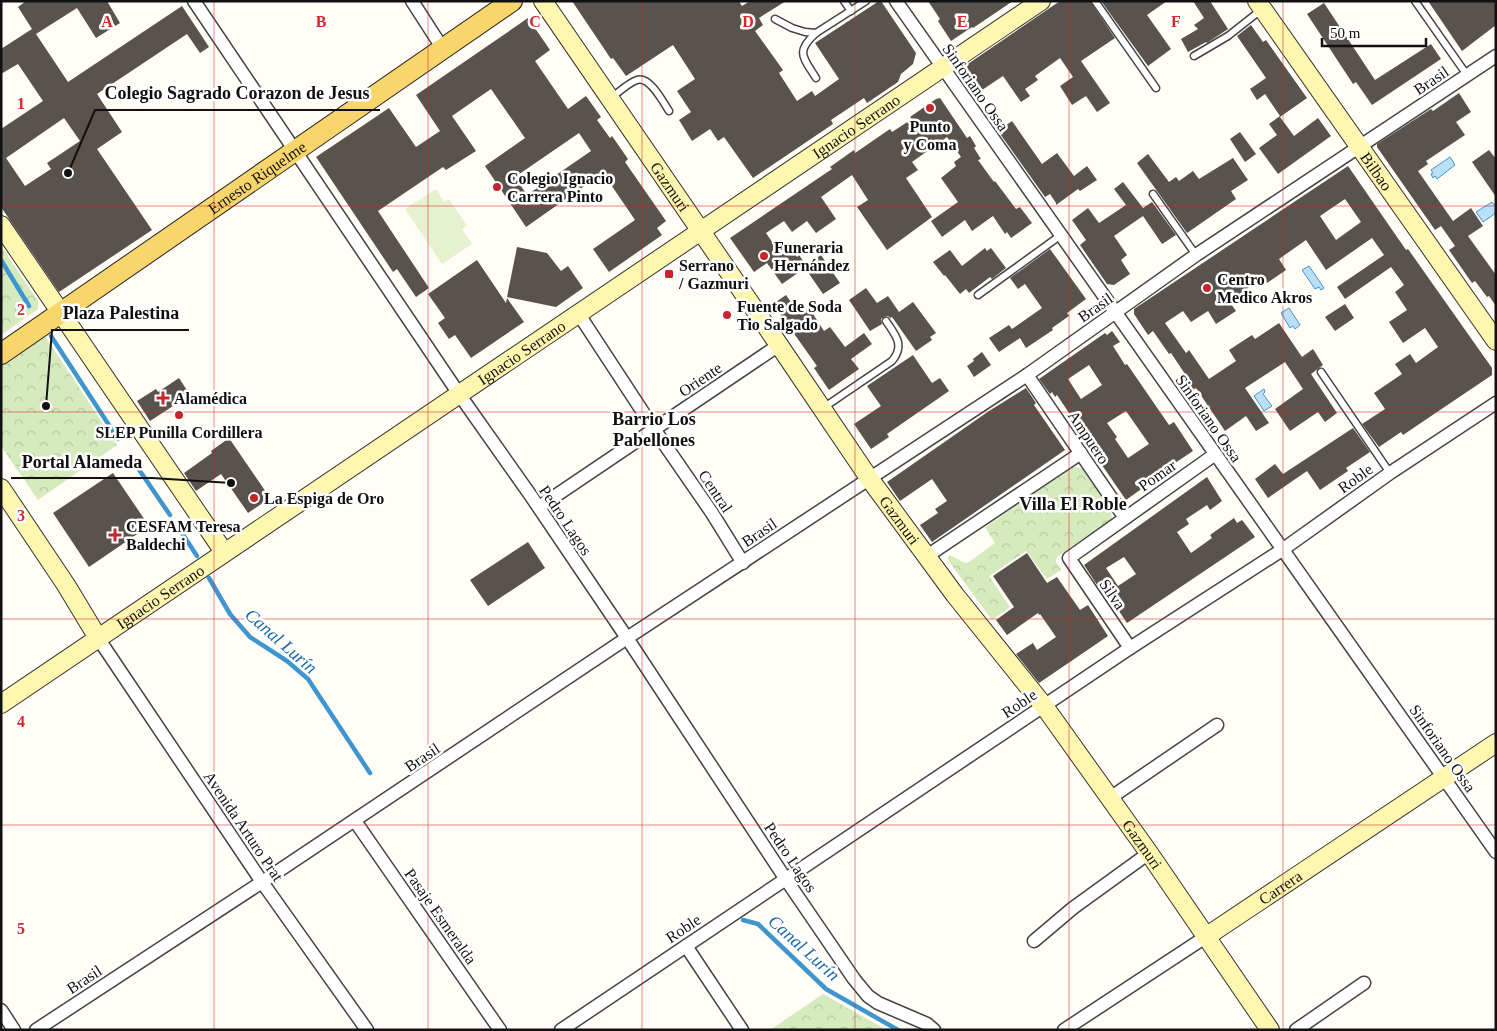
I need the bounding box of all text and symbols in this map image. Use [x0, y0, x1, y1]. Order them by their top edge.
text: A [101, 13, 113, 30]
text: B [316, 13, 327, 30]
text: C [529, 13, 541, 30]
text: D [742, 13, 754, 30]
text: E [957, 13, 967, 30]
text: F [1171, 13, 1181, 30]
scale bar [1322, 15, 1426, 47]
text: 50 m [1330, 25, 1361, 41]
street label: Sinforiano Ossa [939, 40, 1012, 134]
street label: Brasil [1411, 62, 1452, 98]
callout: Colegio Sagrado Corazon de Jesus [95, 77, 380, 110]
text: Colegio Sagrado Corazon de Jesus [105, 83, 370, 103]
street label: Ignacio Serrano [809, 91, 903, 162]
text: 1 [17, 95, 25, 112]
marker: Punto y Coma [924, 102, 936, 114]
place label: Punto y Coma [904, 118, 956, 154]
street label: Ernesto Riquelme [205, 138, 309, 217]
street label: Bilbao [1357, 149, 1395, 194]
street label: Gazmuri [647, 159, 693, 215]
place label: Colegio Ignacio Carrera Pinto [507, 170, 613, 205]
marker: Colegio Ignacio Carrera Pinto [491, 181, 503, 193]
place label: Funeraria Hernández [774, 239, 850, 274]
marker: Funeraria Hernández [758, 250, 770, 262]
place label: Serrano / Gazmuri [678, 257, 749, 292]
marker: Serrano / Gazmuri [663, 268, 675, 280]
place label: Centro Medico Akros [1217, 271, 1312, 306]
marker: Centro Medico Akros [1201, 282, 1213, 294]
street label: Brasil [1075, 289, 1116, 325]
callout: Plaza Palestina [52, 297, 189, 330]
place label: Fuente de Soda Tio Salgado [737, 298, 842, 334]
text: 2 [17, 301, 25, 318]
text: Plaza Palestina [63, 303, 179, 323]
marker: Fuente de Soda Tio Salgado [721, 309, 733, 321]
street label: Ignacio Serrano [475, 317, 568, 388]
street label: Oriente [676, 359, 725, 400]
street label: Sinforiano Ossa [1172, 371, 1245, 465]
place label: Alamédica [174, 390, 247, 407]
marker: Alamédica [156, 391, 170, 405]
street label: Ampuero [1064, 407, 1113, 468]
marker: SLEP Punilla Cordillera [173, 409, 185, 421]
district label: Barrio Los Pabellones [612, 409, 696, 450]
place label: SLEP Punilla Cordillera [95, 424, 263, 441]
callout: Portal Alameda [11, 445, 152, 478]
text: Portal Alameda [22, 452, 142, 472]
street label: Pomar [1135, 456, 1180, 494]
street label: Roble [1335, 460, 1376, 497]
street label: Central [695, 467, 736, 516]
street label: Pedro Lagos [535, 482, 595, 559]
place label: La Espiga de Oro [264, 490, 384, 508]
marker: La Espiga de Oro [248, 492, 260, 504]
street label: Gazmuri [876, 493, 923, 548]
district label: Villa El Roble [1019, 494, 1127, 514]
text: 3 [17, 507, 25, 524]
street label: Brasil [739, 514, 780, 550]
place label: CESFAM Teresa Baldechi [126, 518, 241, 553]
marker: CESFAM Teresa Baldechi [108, 528, 122, 542]
street label: Ignacio Serrano [113, 561, 207, 632]
street label: Silva [1096, 576, 1129, 613]
water label: Canal Lurín [241, 604, 321, 678]
street label: Roble [999, 686, 1040, 721]
street label: Sinforiano Ossa [1406, 701, 1479, 795]
text: 4 [17, 713, 25, 730]
street label: Brasil [402, 739, 443, 775]
street label: Avenida Arturo Prat [201, 768, 287, 885]
street label: Gazmuri [1119, 817, 1166, 873]
street label: Pedro Lagos [760, 819, 820, 896]
street label: Pasaje Esmeralda [401, 865, 480, 968]
street label: Carrera [1256, 867, 1305, 908]
street label: Roble [663, 911, 704, 946]
water label: Canal Lurín [764, 911, 844, 985]
text: 5 [17, 920, 25, 937]
street label: Brasil [64, 962, 105, 997]

